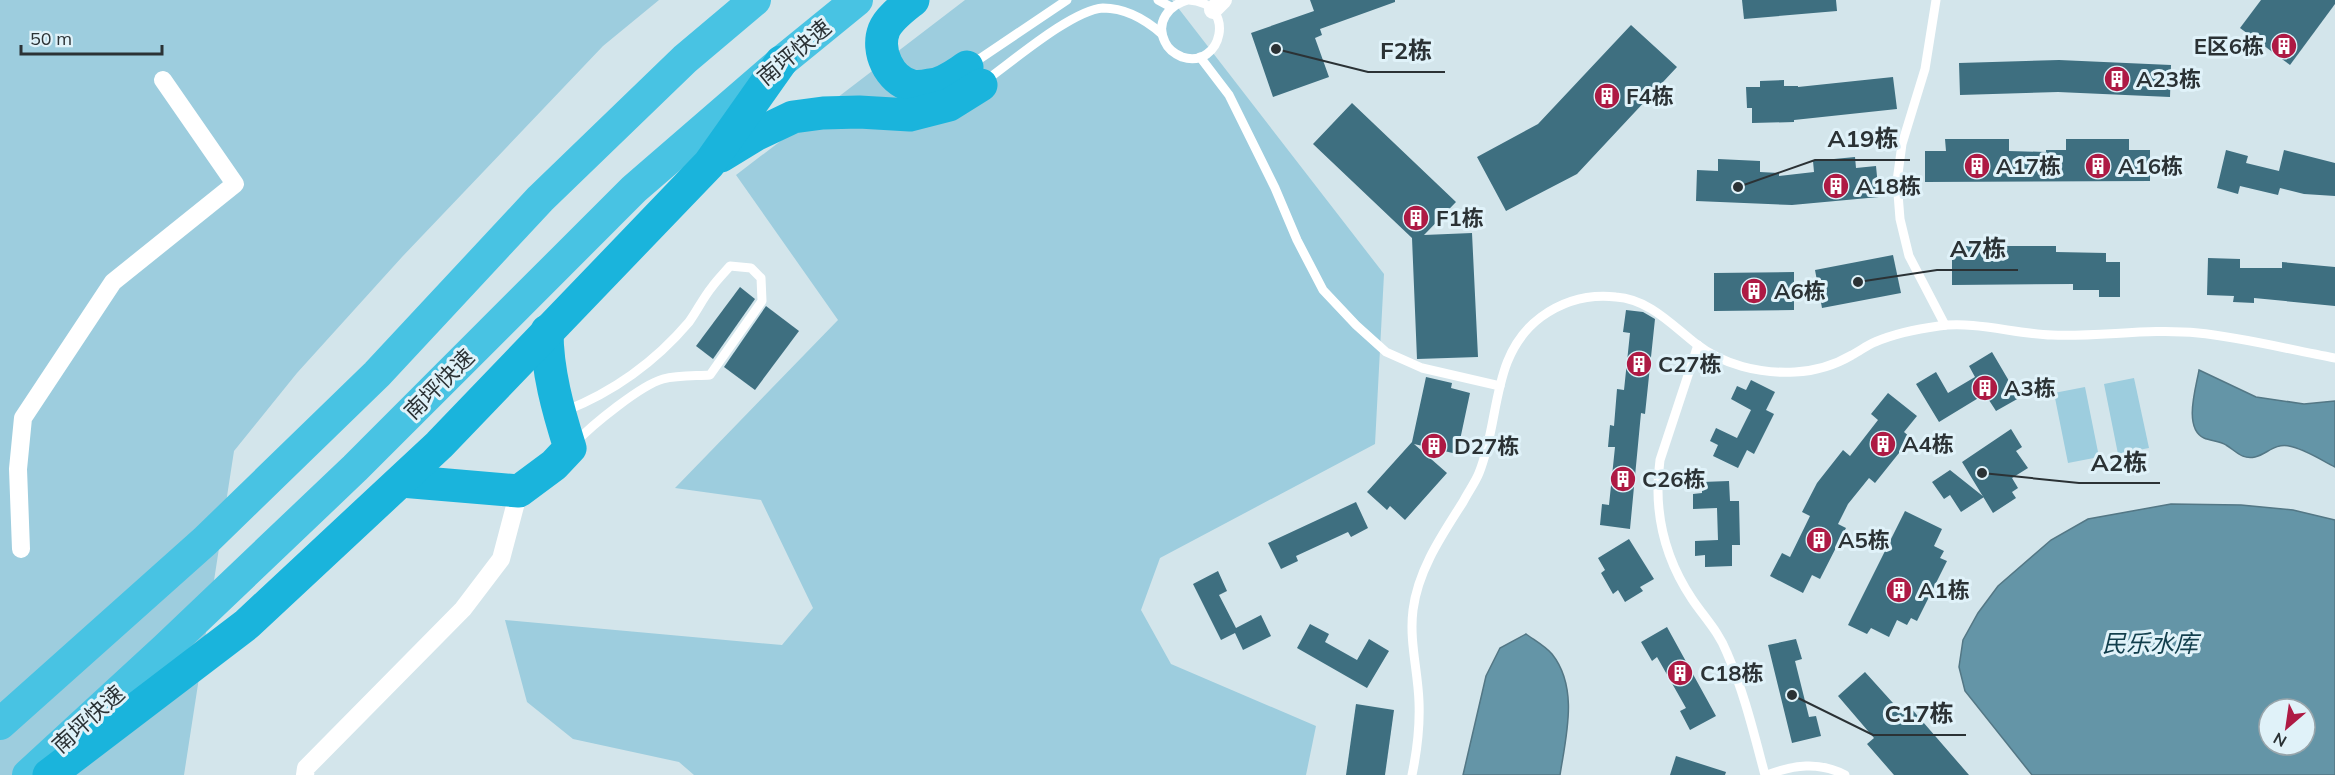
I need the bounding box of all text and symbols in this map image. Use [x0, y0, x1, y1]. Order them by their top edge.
street label: 南坪快速 [751, 13, 837, 91]
scale bar [21, 18, 162, 56]
text: 50 m [30, 27, 72, 50]
callout: F2栋 [1368, 30, 1445, 72]
building icon: E区6栋 [2269, 31, 2299, 61]
place label: E区6栋 [2194, 32, 2264, 60]
text: F2栋 [1380, 35, 1432, 65]
building icon: A23栋 [2102, 64, 2132, 94]
place label: A23栋 [2136, 65, 2201, 93]
building icon: F4栋 [1592, 81, 1622, 111]
place label: F4栋 [1626, 82, 1674, 110]
callout: A19栋 [1815, 118, 1910, 160]
text: A19栋 [1828, 123, 1898, 153]
building icon: A17栋 [1962, 151, 1992, 181]
building icon: A16栋 [2083, 151, 2113, 181]
place label: A17栋 [1996, 152, 2061, 180]
place label: A16栋 [2118, 152, 2183, 180]
building icon: A18栋 [1821, 171, 1851, 201]
place label: A18栋 [1856, 172, 1921, 200]
building icon: F1栋 [1401, 203, 1431, 233]
place label: F1栋 [1436, 204, 1484, 232]
callout: A7栋 [1937, 228, 2018, 270]
text: A7栋 [1950, 233, 2006, 263]
building icon: A6栋 [1739, 276, 1769, 306]
place label: A6栋 [1774, 277, 1826, 305]
street label: 南坪快速 [398, 343, 480, 425]
building icon: C27栋 [1624, 349, 1654, 379]
place label: C27栋 [1658, 350, 1721, 378]
building icon: A3栋 [1970, 373, 2000, 403]
place label: A3栋 [2004, 374, 2056, 402]
building icon: A4栋 [1868, 429, 1898, 459]
place label: A4栋 [1902, 430, 1954, 458]
building icon: D27栋 [1419, 431, 1449, 461]
place label: D27栋 [1454, 432, 1519, 460]
callout: A2栋 [2079, 441, 2160, 483]
text: A2栋 [2091, 447, 2147, 477]
building icon: C26栋 [1608, 464, 1638, 494]
place label: C26栋 [1642, 465, 1705, 493]
building icon: A5栋 [1804, 525, 1834, 555]
place label: A5栋 [1838, 526, 1890, 554]
building icon: A1栋 [1884, 575, 1914, 605]
place label: A1栋 [1918, 576, 1970, 604]
water label: 民乐水库 [2102, 628, 2202, 658]
building icon: C18栋 [1665, 658, 1695, 688]
place label: C18栋 [1700, 659, 1763, 687]
street label: 南坪快速 [46, 679, 130, 759]
callout: C17栋 [1873, 693, 1966, 735]
north arrow [2257, 697, 2317, 757]
text: C17栋 [1884, 698, 1954, 728]
text: N [2270, 728, 2290, 752]

